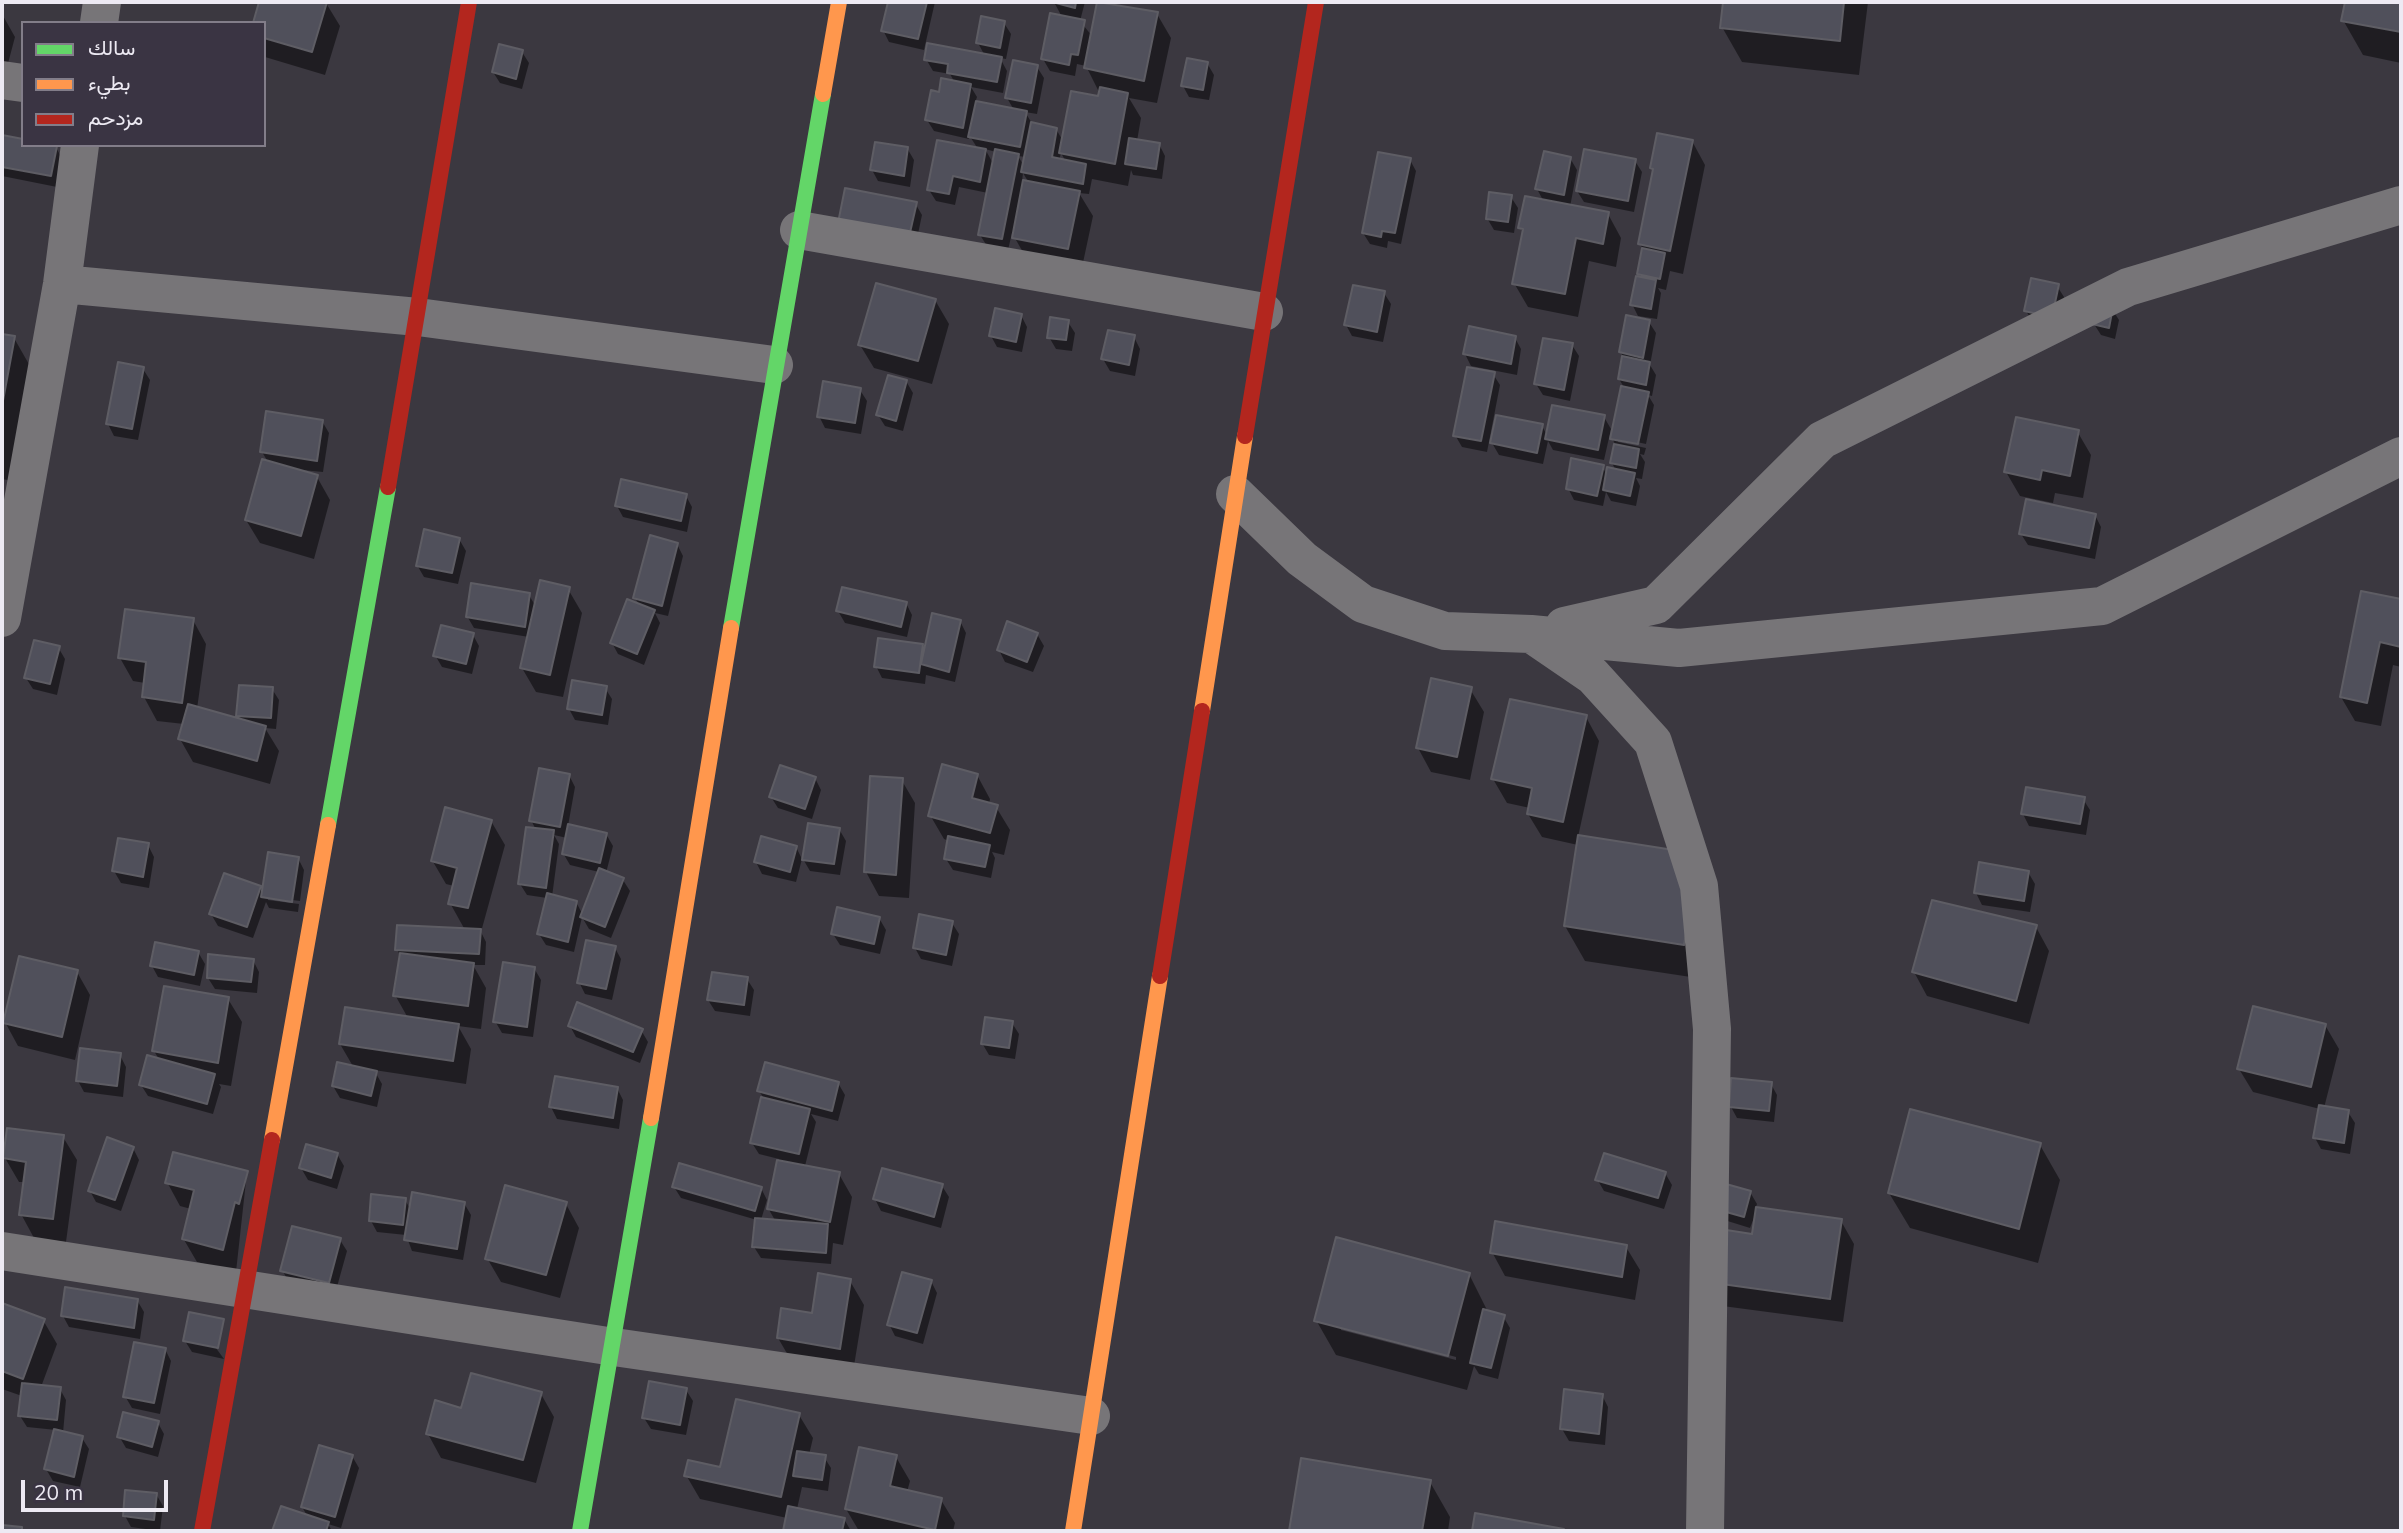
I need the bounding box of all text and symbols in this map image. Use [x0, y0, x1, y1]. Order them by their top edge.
legend [21, 21, 266, 147]
text: سالك [88, 34, 135, 60]
text: بطيء [88, 69, 131, 95]
text: مزدحم [88, 104, 143, 130]
scale bar [24, 1466, 172, 1510]
text: 20 m [34, 1479, 83, 1505]

